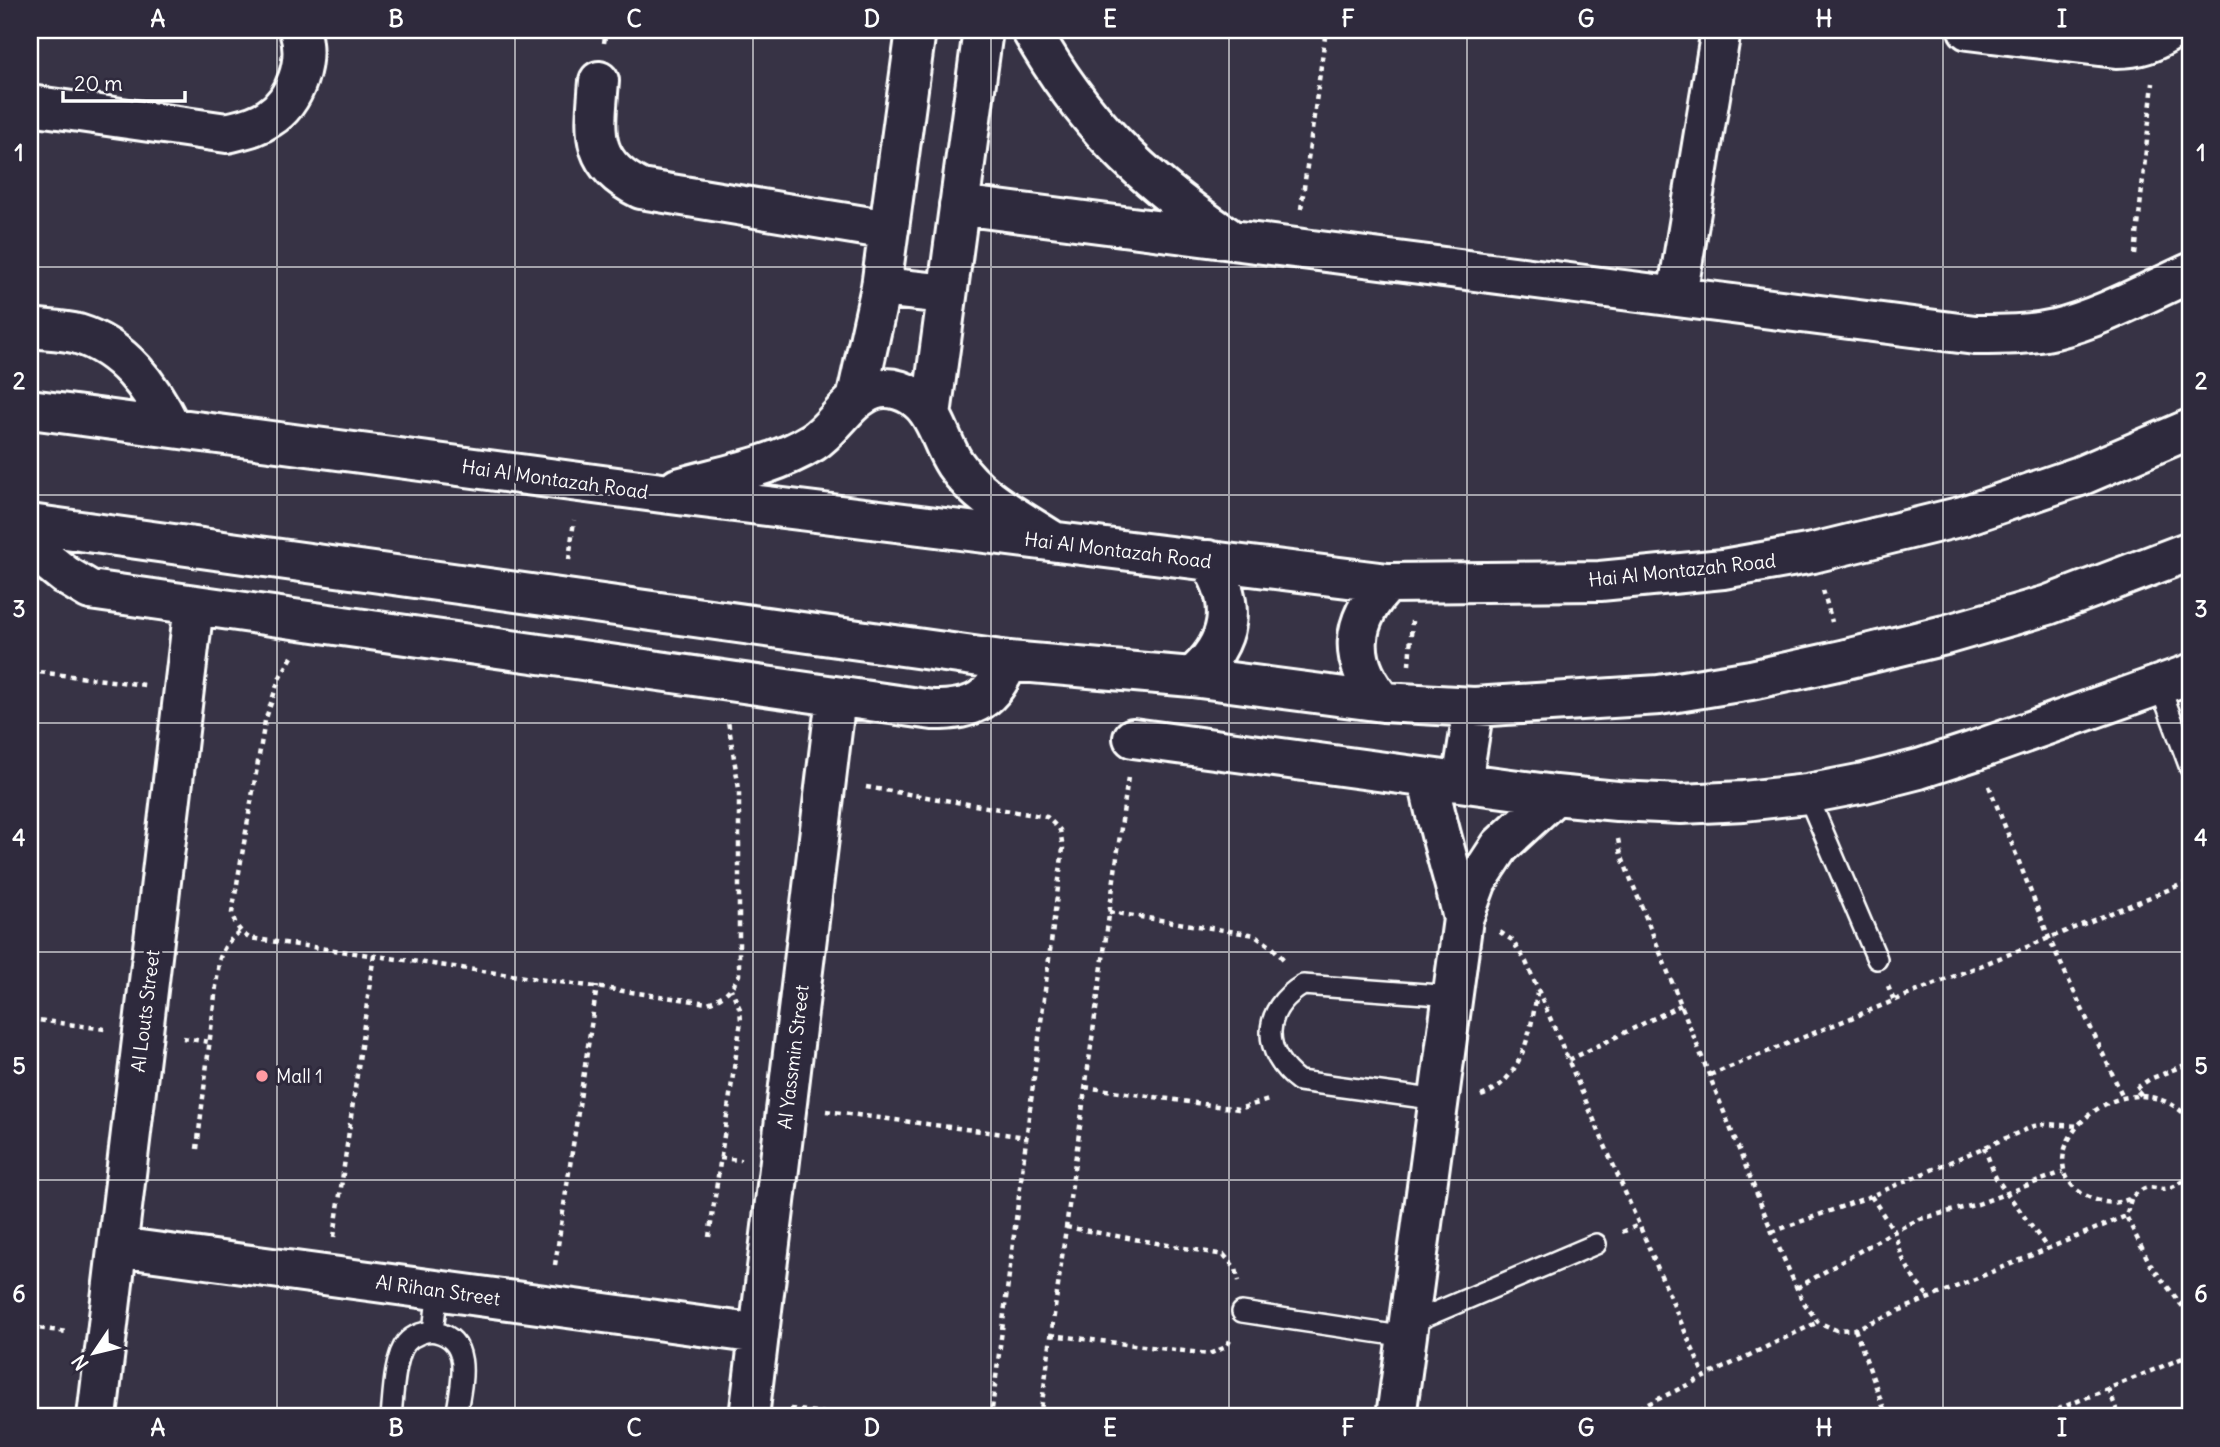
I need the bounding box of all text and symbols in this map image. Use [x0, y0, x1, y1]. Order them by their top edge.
text: A [151, 4, 166, 33]
text: B [388, 4, 404, 33]
text: C [626, 4, 642, 33]
text: D [864, 4, 880, 33]
text: E [1103, 4, 1117, 33]
text: F [1341, 4, 1355, 33]
text: G [1578, 4, 1594, 33]
text: H [1816, 4, 1832, 33]
text: I [2057, 4, 2067, 33]
scale bar [63, 60, 186, 104]
text: 20 m [74, 70, 123, 97]
text: 1 [14, 138, 24, 167]
text: 1 [2196, 138, 2206, 167]
text: 2 [13, 366, 26, 395]
text: 2 [2195, 366, 2208, 395]
street label: Hai Al Montazah Road [460, 454, 650, 504]
street label: Hai Al Montazah Road [1023, 527, 1213, 573]
street label: Hai Al Montazah Road [1587, 548, 1777, 592]
text: 3 [12, 594, 26, 623]
text: 3 [2194, 594, 2208, 623]
text: 4 [12, 823, 26, 852]
text: 4 [2194, 823, 2208, 852]
street label: Al Louts Street [126, 948, 164, 1074]
street label: Al Yassmin Street [772, 983, 814, 1131]
text: 5 [12, 1051, 26, 1080]
text: 5 [2194, 1051, 2208, 1080]
place label: Mall 1 [276, 1064, 323, 1088]
marker: Mall 1 [254, 1068, 270, 1084]
street label: Al Rihan Street [374, 1269, 502, 1311]
text: 6 [12, 1279, 26, 1308]
text: 6 [2194, 1279, 2208, 1308]
north arrow [60, 1318, 130, 1388]
text: N [66, 1350, 94, 1375]
text: A [151, 1413, 166, 1442]
text: B [388, 1413, 404, 1442]
text: C [626, 1413, 642, 1442]
text: D [864, 1413, 880, 1442]
text: E [1103, 1413, 1117, 1442]
text: F [1341, 1413, 1355, 1442]
text: G [1578, 1413, 1594, 1442]
text: H [1816, 1413, 1832, 1442]
text: I [2057, 1413, 2067, 1442]

